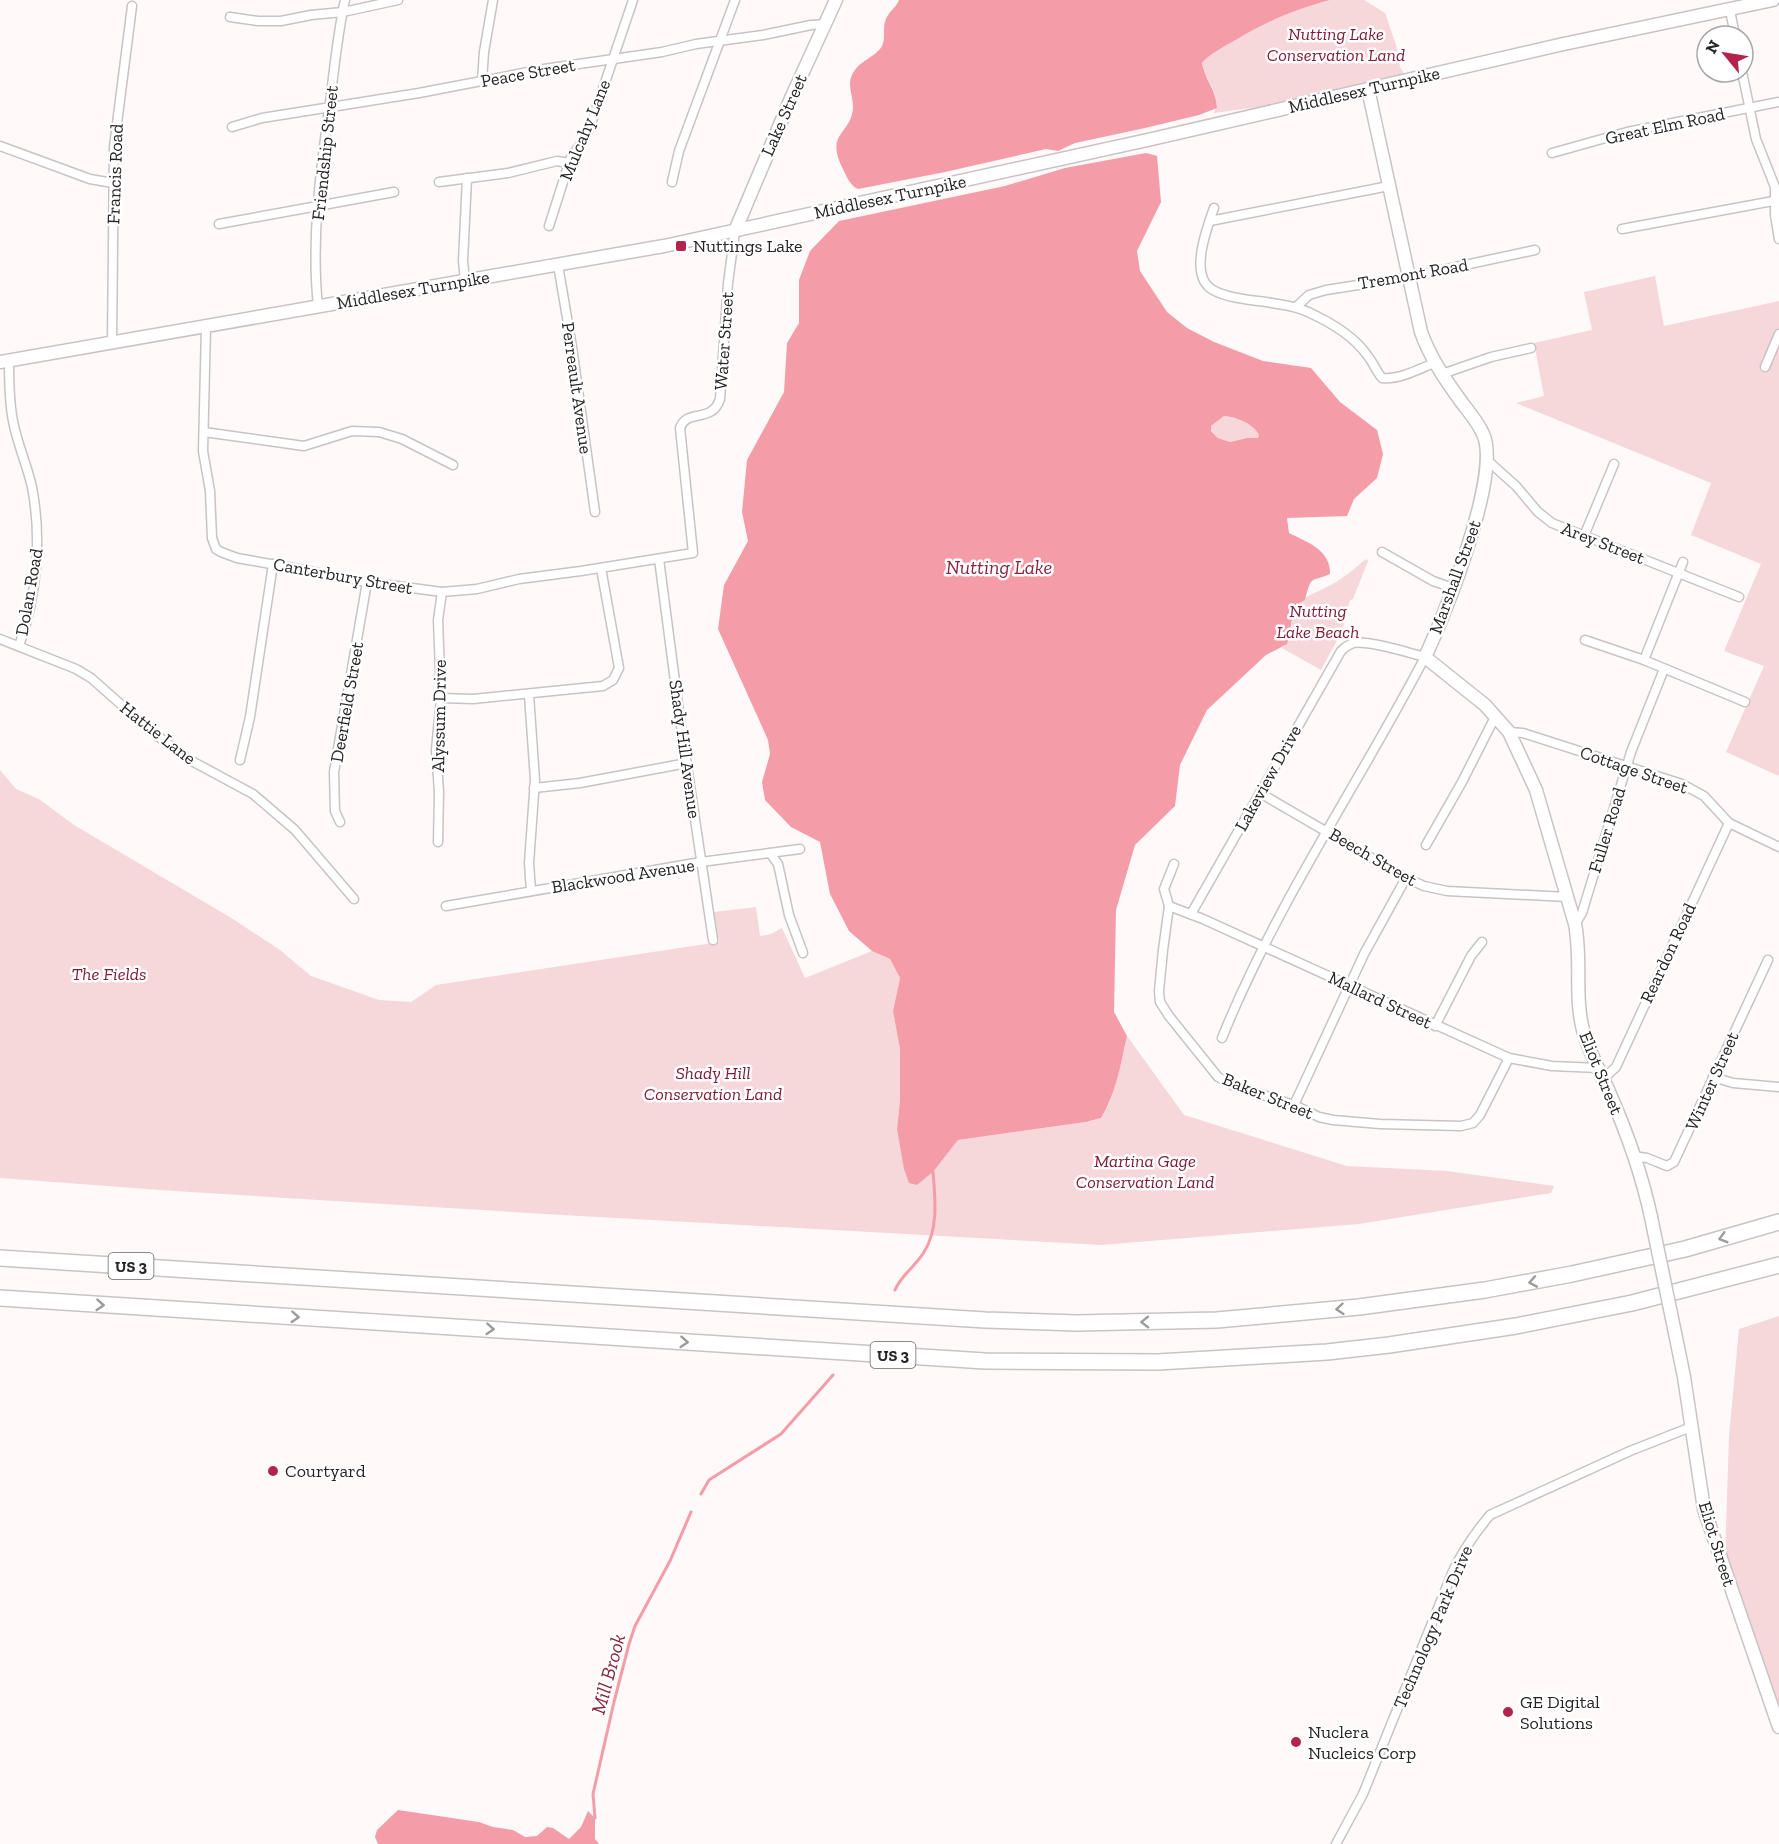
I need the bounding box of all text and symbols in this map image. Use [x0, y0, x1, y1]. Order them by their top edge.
park label: Nutting Lake Conservation Land [1267, 23, 1405, 66]
north arrow [1695, 24, 1755, 84]
text: N [1701, 37, 1724, 57]
street label: Peace Street [479, 54, 577, 92]
street label: Middlesex Turnpike [1286, 62, 1442, 118]
street label: Lake Street [756, 70, 812, 159]
street label: Mulcahy Lane [555, 76, 615, 184]
street label: Friendship Street [307, 84, 343, 222]
street label: Great Elm Road [1603, 103, 1727, 149]
street label: Francis Road [102, 123, 128, 225]
street label: Middlesex Turnpike [812, 170, 968, 224]
place label: Nuttings Lake [693, 235, 803, 257]
marker: Nuttings Lake [674, 239, 688, 253]
street label: Tremont Road [1356, 253, 1470, 295]
street label: Middlesex Turnpike [335, 266, 491, 314]
street label: Water Street [710, 291, 738, 391]
street label: Perreault Avenue [557, 321, 597, 455]
street label: Marshall Street [1424, 517, 1486, 637]
street label: Arey Street [1558, 517, 1648, 569]
street label: Dolan Road [10, 546, 48, 637]
street label: Canterbury Street [272, 553, 415, 599]
water label: Nutting Lake [946, 555, 1052, 579]
park label: Nutting Lake Beach [1277, 600, 1359, 643]
street label: Deerfield Street [326, 640, 368, 764]
street label: Alyssum Drive [427, 659, 451, 773]
street label: Shady Hill Avenue [664, 678, 706, 820]
street label: Hattie Lane [116, 697, 200, 769]
street label: Lakeview Drive [1230, 721, 1306, 835]
street label: Cottage Street [1577, 741, 1691, 799]
street label: Fuller Road [1584, 784, 1630, 875]
street label: Beech Street [1325, 823, 1421, 891]
street label: Blackwood Avenue [550, 854, 696, 898]
street label: Reardon Road [1635, 899, 1701, 1007]
park label: The Fields [71, 963, 147, 985]
street label: Mallard Street [1325, 966, 1436, 1034]
street label: Eliot Street [1574, 1028, 1628, 1118]
street label: Winter Street [1680, 1028, 1744, 1134]
park label: Shady Hill Conservation Land [644, 1062, 782, 1105]
street label: Baker Street [1219, 1068, 1317, 1124]
park label: Martina Gage Conservation Land [1076, 1150, 1214, 1193]
one-way arrow [1718, 1231, 1729, 1243]
road number: US 3 [108, 1253, 154, 1279]
one-way arrow [1528, 1275, 1537, 1287]
one-way arrow [96, 1298, 105, 1311]
one-way arrow [1335, 1302, 1344, 1315]
one-way arrow [290, 1310, 299, 1323]
one-way arrow [1141, 1315, 1150, 1328]
one-way arrow [485, 1323, 494, 1336]
one-way arrow [680, 1335, 689, 1348]
road number: US 3 [870, 1342, 916, 1368]
place label: Courtyard [285, 1460, 366, 1482]
marker: Courtyard [266, 1464, 280, 1478]
street label: Eliot Street [1694, 1499, 1740, 1590]
street label: Technology Park Drive [1389, 1542, 1477, 1712]
water label: Mill Brook [586, 1631, 630, 1717]
place label: GE Digital Solutions [1520, 1691, 1600, 1734]
marker: GE Digital Solutions [1501, 1705, 1515, 1719]
place label: Nuclera Nucleics Corp [1308, 1721, 1416, 1764]
marker: Nuclera Nucleics Corp [1289, 1735, 1303, 1749]

